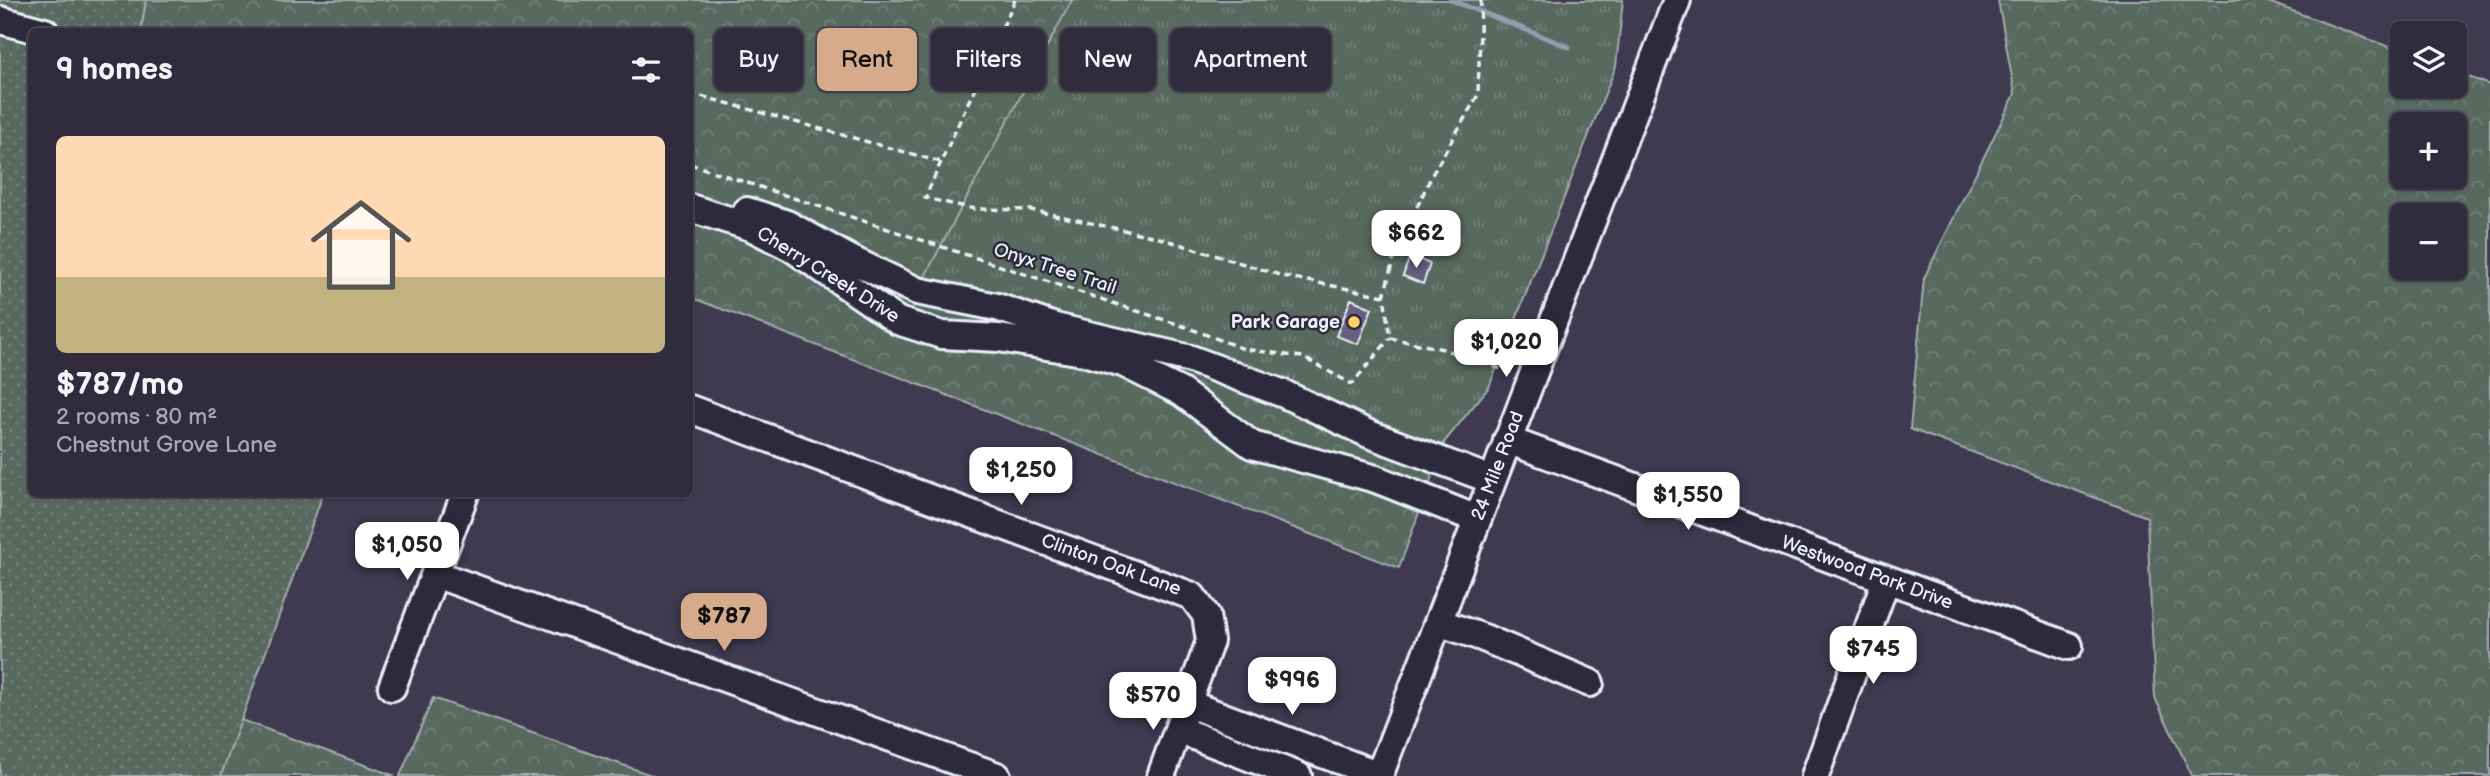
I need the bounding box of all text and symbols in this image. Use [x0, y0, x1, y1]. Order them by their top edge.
map controls [2390, 21, 2467, 280]
button: layers [2390, 21, 2467, 98]
chip: Buy [714, 28, 803, 91]
chip: Rent [817, 28, 917, 91]
chip: Filters [931, 28, 1046, 91]
chip: New [1060, 28, 1156, 91]
chip: Apartment [1170, 28, 1331, 91]
icon: filters [627, 51, 665, 89]
text: 9 homes [56, 52, 173, 88]
button: + [2390, 112, 2467, 189]
icon: home [298, 182, 424, 308]
button: − [2390, 203, 2467, 280]
pin: $662 [1375, 210, 1457, 270]
text: $662 [1388, 219, 1444, 247]
street label: Cherry Creek Drive [752, 222, 904, 328]
street label: Onyx Tree Trail [991, 238, 1119, 300]
place label: Park Garage [1231, 311, 1340, 334]
marker: Park Garage [1346, 314, 1362, 330]
pin: $1,020 [1449, 320, 1563, 379]
text: $1,020 [1470, 328, 1542, 356]
text: $787/mo [56, 367, 184, 403]
text: 2 rooms · 80 m² [56, 403, 217, 431]
street label: 24 Mile Road [1467, 408, 1529, 524]
text: Chestnut Grove Lane [56, 431, 277, 459]
pin: $1,250 [964, 448, 1078, 507]
text: $1,250 [985, 456, 1057, 484]
pin: $1,550 [1631, 472, 1745, 532]
text: $1,550 [1653, 481, 1723, 509]
pin: $1,050 [350, 522, 464, 582]
street label: Clinton Oak Lane [1038, 529, 1184, 601]
text: $1,050 [371, 531, 443, 559]
street label: Westwood Park Drive [1778, 531, 1956, 615]
pin: $787 [683, 594, 765, 653]
text: $787 [697, 602, 751, 630]
pin: $745 [1832, 626, 1914, 686]
text: $745 [1846, 635, 1900, 663]
pin: $996 [1251, 658, 1333, 717]
text: $996 [1264, 666, 1320, 694]
pin: $570 [1112, 672, 1194, 732]
text: $570 [1125, 681, 1181, 709]

